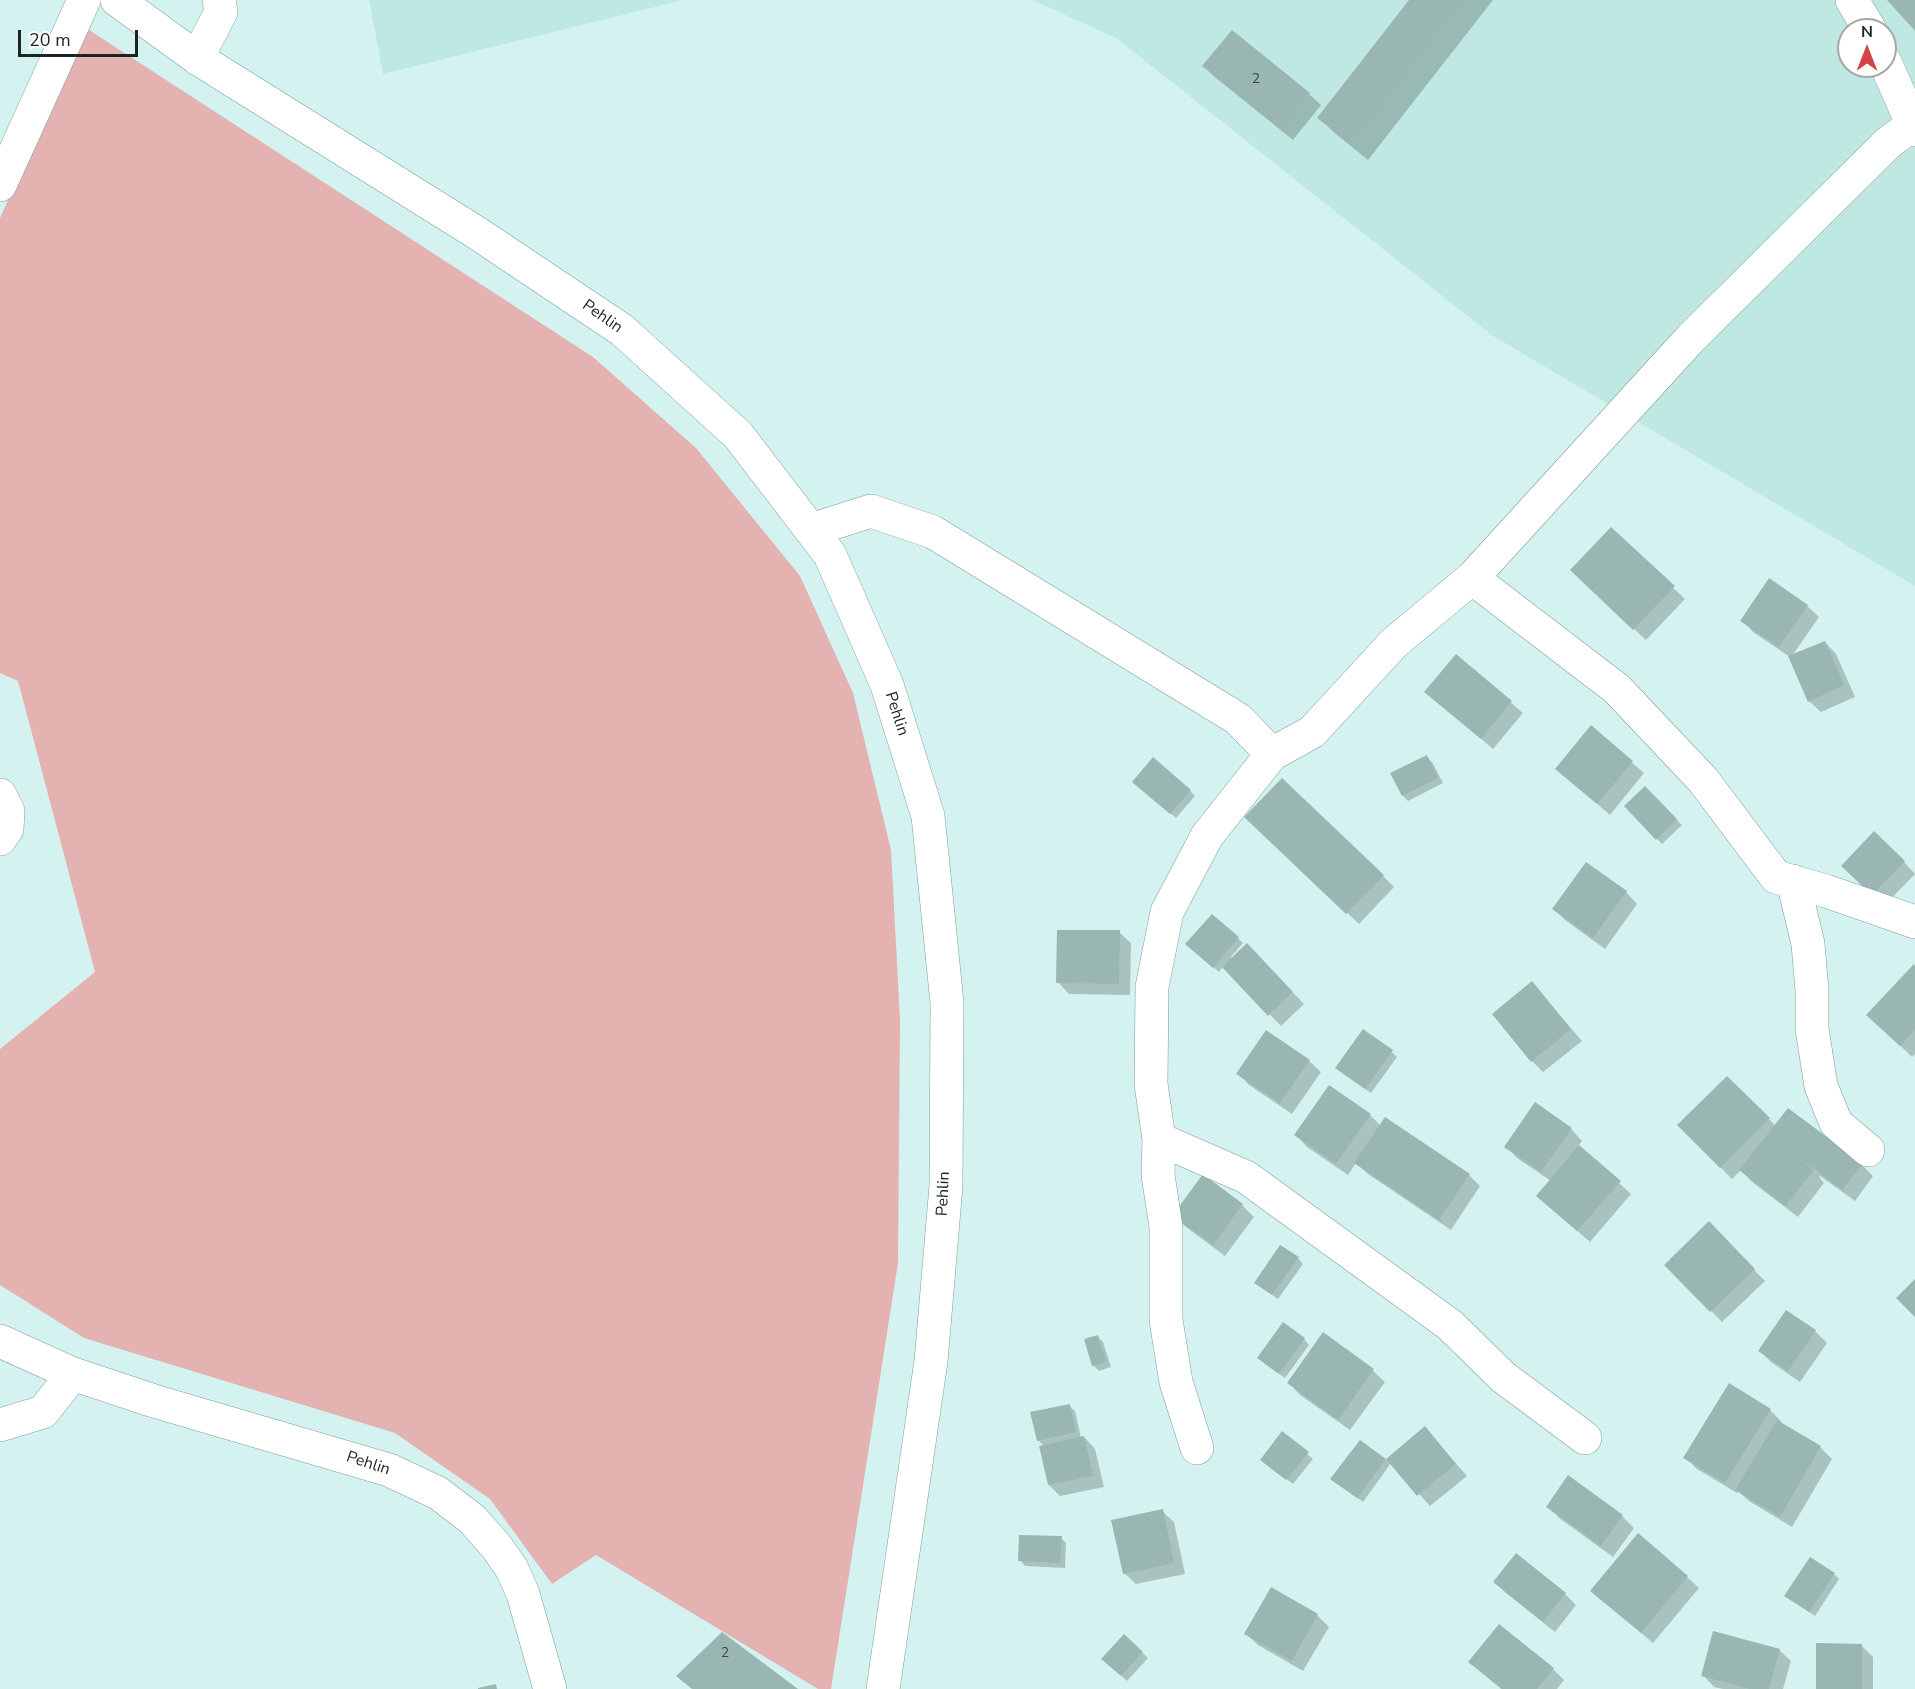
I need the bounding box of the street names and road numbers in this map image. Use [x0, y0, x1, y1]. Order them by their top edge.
street label: Pehlin [578, 296, 626, 338]
street label: Pehlin [880, 690, 912, 738]
street label: Pehlin [933, 1171, 955, 1217]
street label: Pehlin [344, 1448, 392, 1480]

